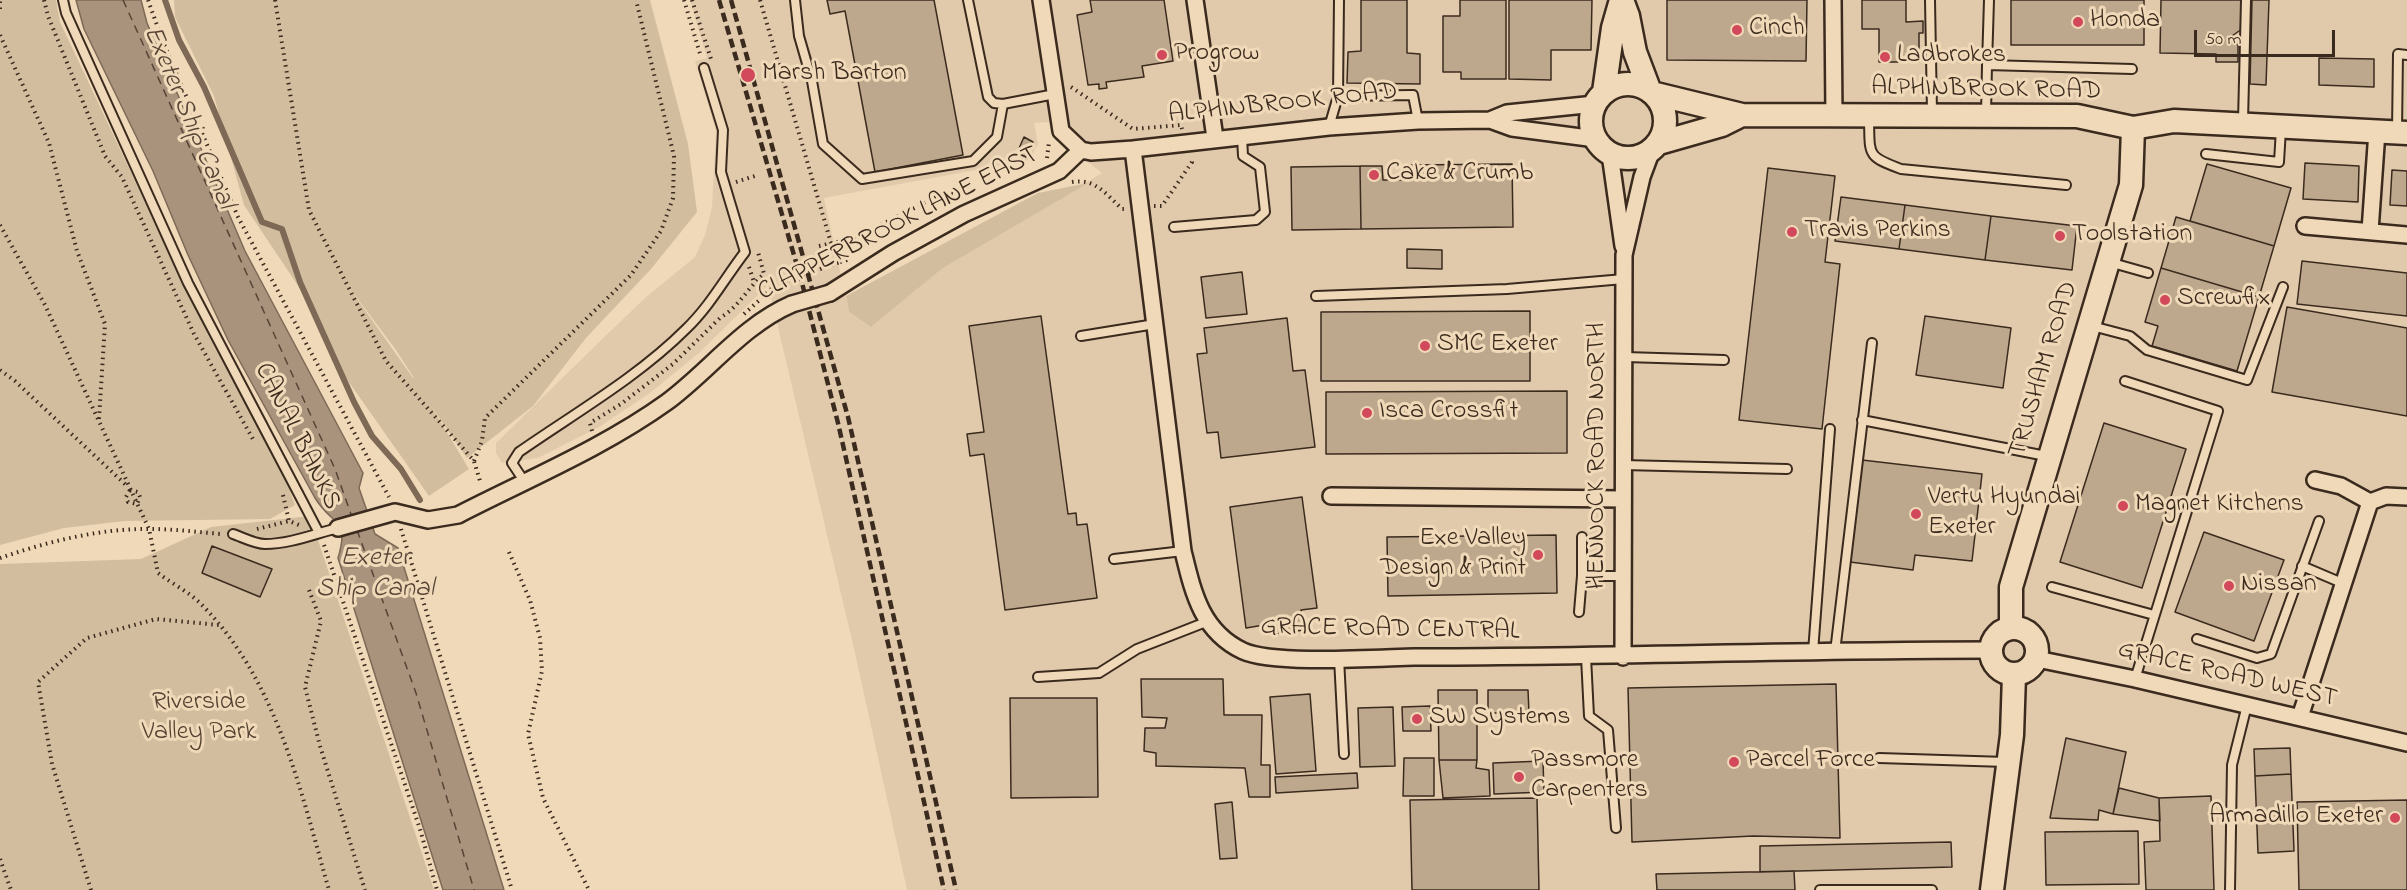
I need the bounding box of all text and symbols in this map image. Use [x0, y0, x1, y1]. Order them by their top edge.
place label: Honda [2090, 6, 2160, 38]
place label: Cinch [1749, 14, 1805, 46]
marker: Honda [2071, 15, 2085, 29]
scale bar [2197, 18, 2338, 56]
water label: Exeter Ship Canal [134, 22, 240, 214]
marker: Cinch [1730, 23, 1744, 37]
text: 50 m [2205, 27, 2242, 53]
place label: Progrow [1174, 39, 1259, 71]
place label: Ladbrokes [1897, 41, 2006, 73]
marker: Progrow [1155, 48, 1169, 62]
marker: Ladbrokes [1878, 50, 1892, 64]
place label: Marsh Barton [762, 59, 907, 91]
marker: Marsh Barton [739, 66, 757, 84]
street label: ALPHINBROOK ROAD [1871, 73, 2101, 109]
street label: ALPHINBROOK ROAD [1167, 77, 1399, 133]
street label: CLAPPERBROOK LANE EAST [753, 140, 1045, 310]
place label: Cake & Crumb [1386, 159, 1533, 191]
marker: Cake & Crumb [1367, 168, 1381, 182]
place label: Travis Perkins [1804, 216, 1951, 248]
place label: Toolstation [2072, 220, 2192, 252]
marker: Travis Perkins [1785, 225, 1799, 239]
marker: Toolstation [2053, 229, 2067, 243]
street label: TRUSHAM ROAD [2003, 278, 2087, 462]
place label: Screwfix [2177, 284, 2270, 316]
marker: Screwfix [2158, 293, 2172, 307]
street label: HENNOCK ROAD NORTH [1583, 322, 1615, 590]
place label: SMC Exeter [1437, 330, 1558, 362]
marker: SMC Exeter [1418, 339, 1432, 353]
street label: CANAL BANKS [246, 358, 346, 516]
place label: Isca Crossfit [1379, 397, 1518, 429]
marker: Isca Crossfit [1360, 406, 1374, 420]
place label: Vertu Hyundai Exeter [1928, 483, 2080, 544]
place label: Magnet Kitchens [2135, 490, 2304, 522]
marker: Magnet Kitchens [2116, 499, 2130, 513]
marker: Vertu Hyundai Exeter [1909, 507, 1923, 521]
place label: Exe Valley Design & Print [1380, 524, 1526, 586]
water label: Exeter Ship Canal [316, 544, 434, 607]
marker: Exe Valley Design & Print [1531, 548, 1545, 562]
place label: Nissan [2241, 570, 2317, 602]
marker: Nissan [2222, 579, 2236, 593]
street label: GRACE ROAD CENTRAL [1260, 613, 1520, 649]
street label: GRACE ROAD WEST [2114, 636, 2340, 716]
park label: Riverside Valley Park [142, 688, 256, 750]
place label: SW Systems [1429, 703, 1571, 735]
marker: SW Systems [1410, 712, 1424, 726]
place label: Passmore Carpenters [1531, 746, 1648, 808]
place label: Parcel Force [1746, 746, 1875, 778]
marker: Parcel Force [1727, 755, 1741, 769]
marker: Passmore Carpenters [1512, 770, 1526, 784]
place label: Armadillo Exeter [2209, 802, 2383, 834]
marker: Armadillo Exeter [2388, 811, 2402, 825]

